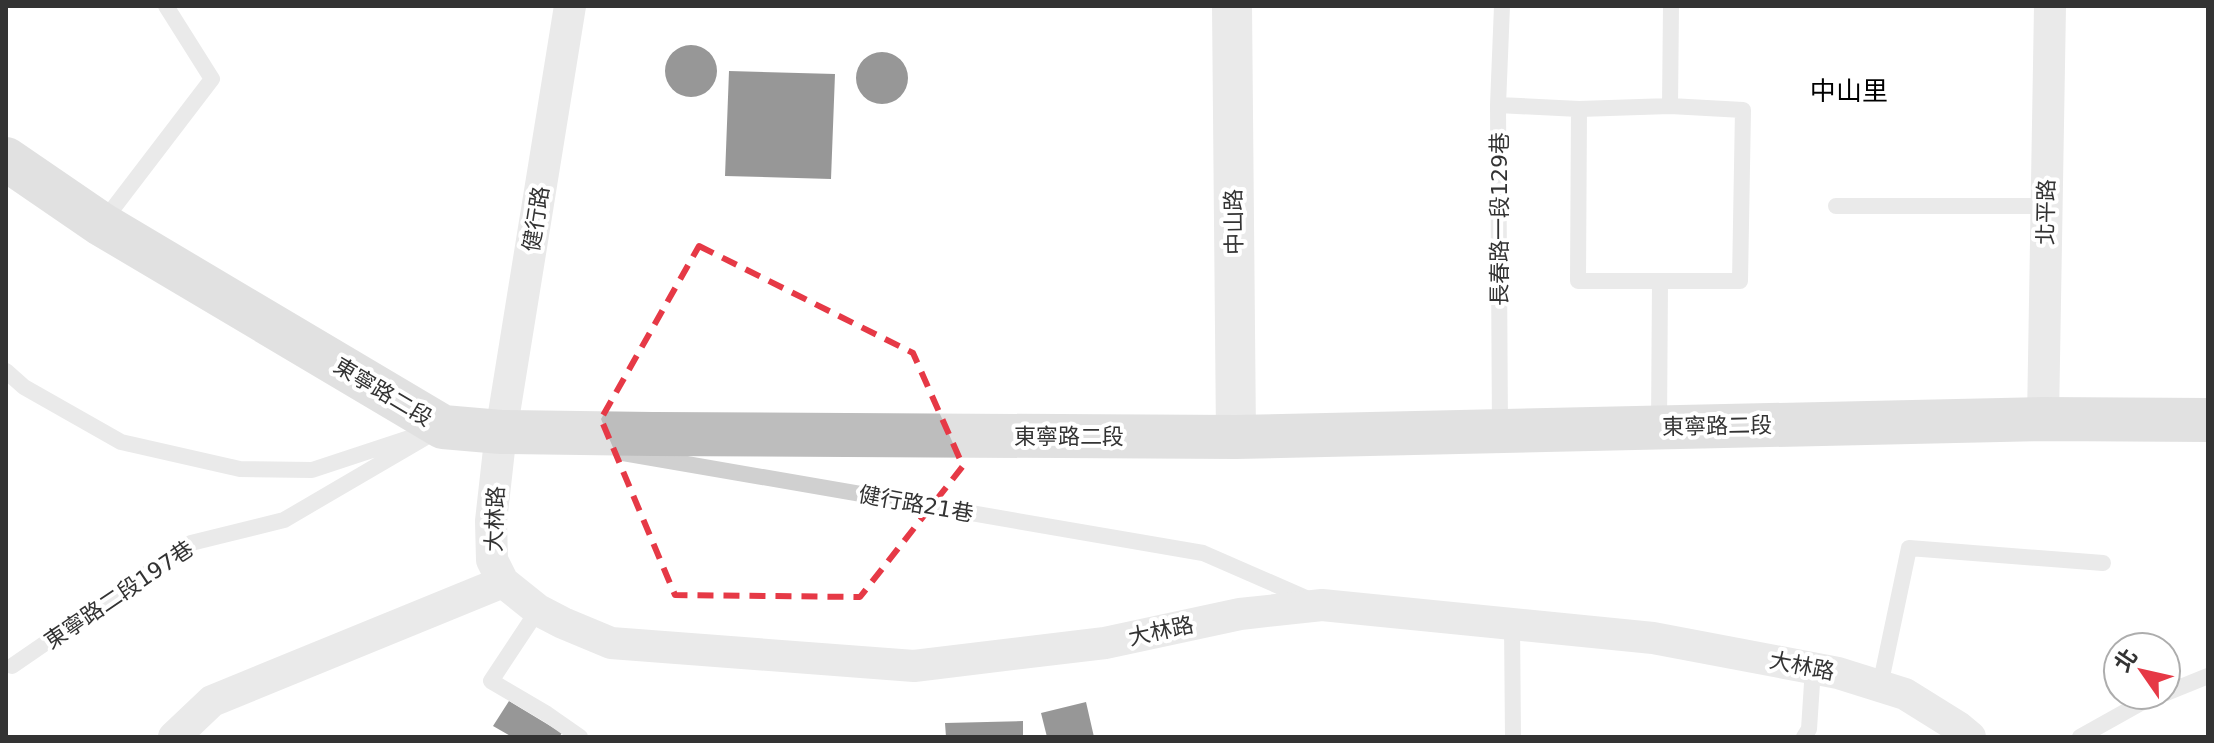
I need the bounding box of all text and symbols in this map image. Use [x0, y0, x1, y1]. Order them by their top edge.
district label: 中山里 [1810, 76, 1888, 106]
street label: 長春路一段129巷 [1487, 132, 1512, 306]
street label: 北平路 [2033, 179, 2059, 245]
street label: 健行路 [518, 184, 554, 254]
street label: 中山路 [1221, 189, 1247, 255]
street label: 東寧路二段 [329, 353, 437, 431]
street label: 東寧路二段 [1662, 413, 1772, 439]
street label: 東寧路二段 [1014, 424, 1124, 449]
street label: 健行路21巷 [857, 482, 975, 526]
street label: 大林路 [481, 486, 509, 552]
street label: 東寧路二段197巷 [40, 536, 198, 654]
street label: 大林路 [1126, 612, 1196, 650]
north arrow [2102, 631, 2182, 711]
text: 北 [2109, 644, 2142, 676]
street label: 大林路 [1767, 647, 1837, 685]

